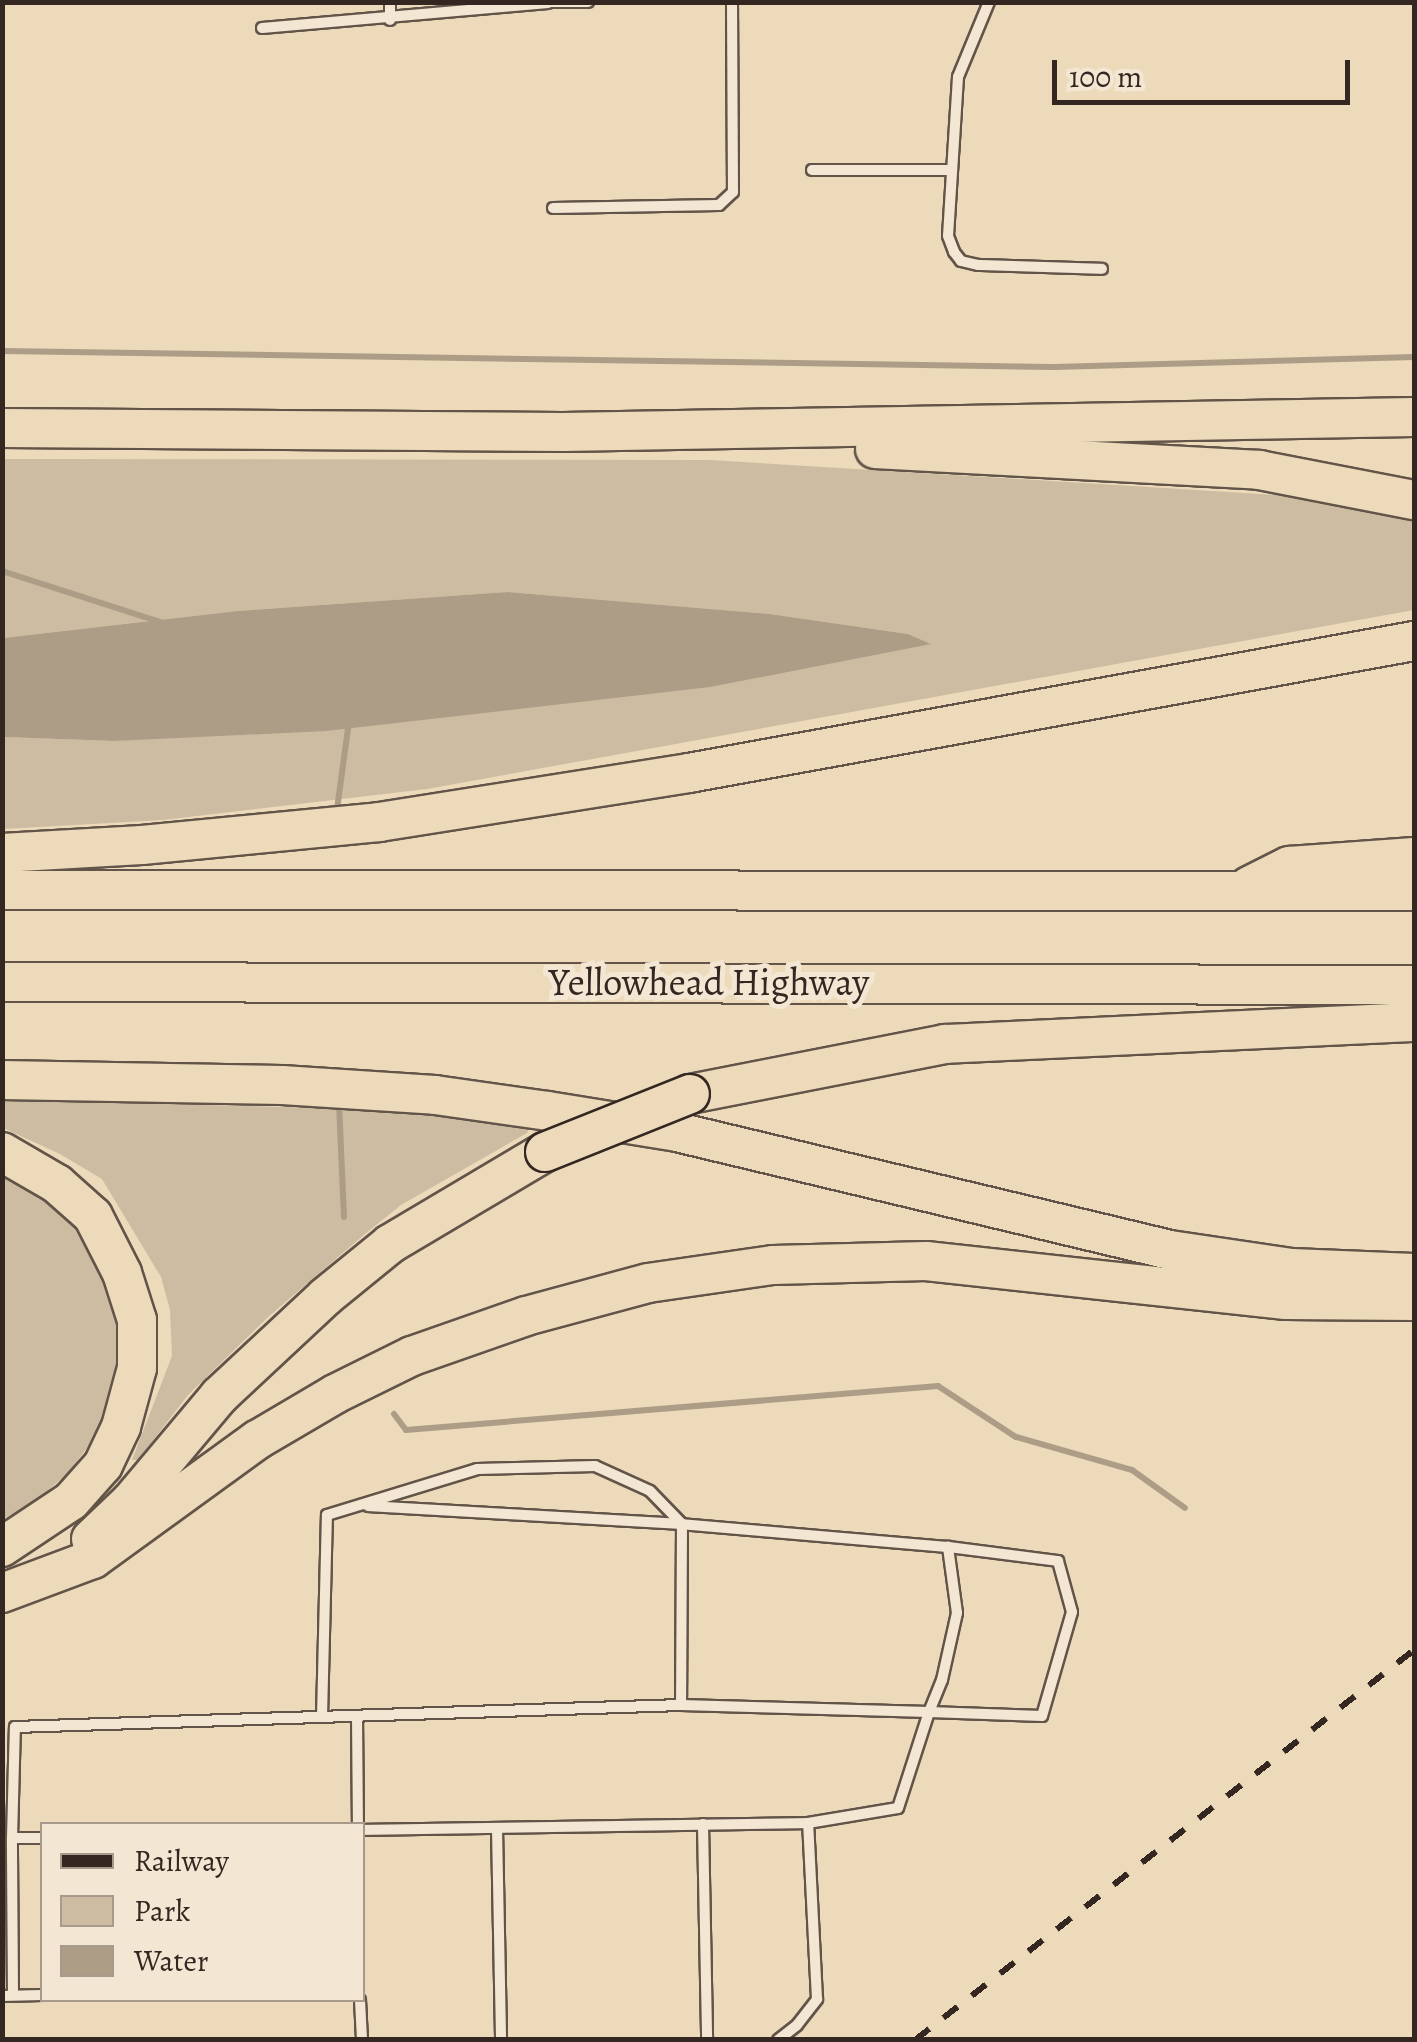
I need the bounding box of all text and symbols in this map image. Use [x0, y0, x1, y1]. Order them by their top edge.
scale bar [1057, 40, 1354, 102]
text: 100 m [1069, 57, 1142, 97]
street label: Yellowhead Highway [549, 960, 869, 1006]
legend [40, 1822, 365, 2002]
text: Railway [134, 1841, 229, 1881]
text: Park [134, 1891, 190, 1931]
text: Water [134, 1941, 208, 1981]

